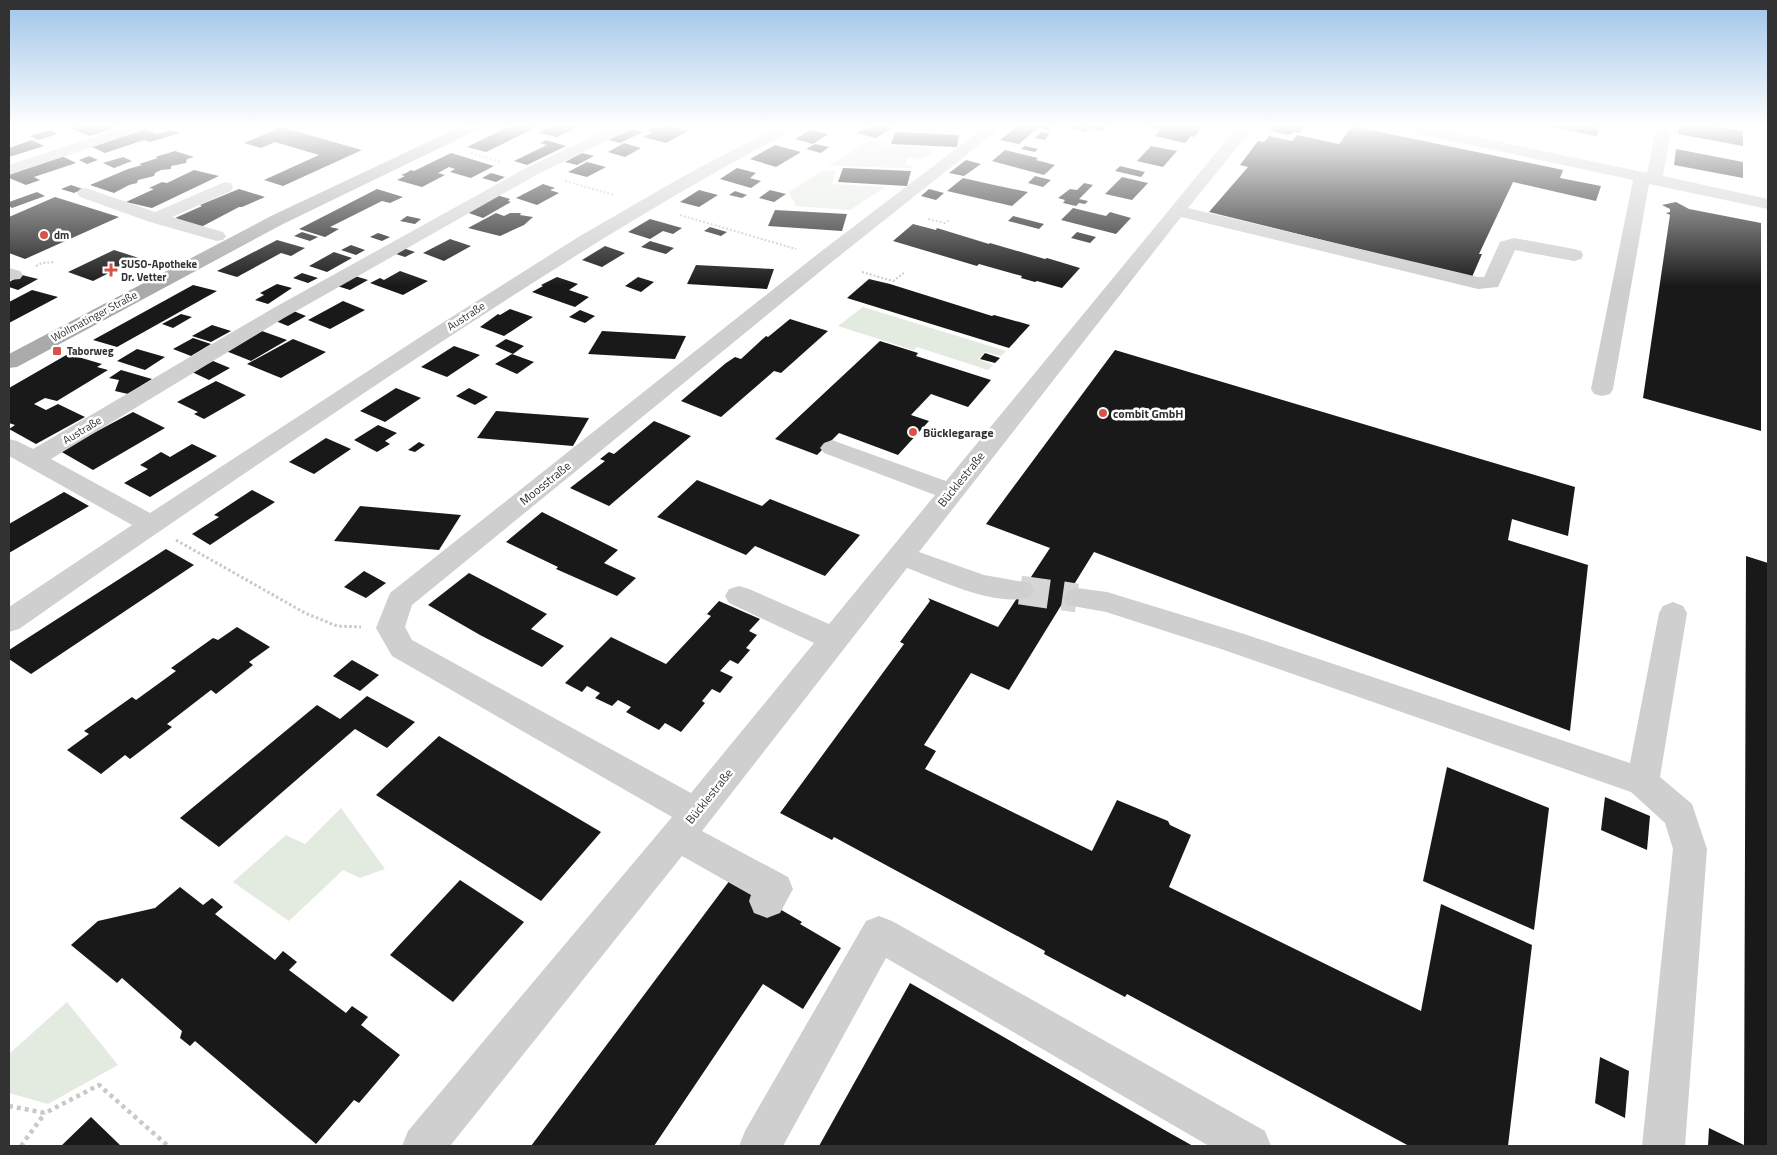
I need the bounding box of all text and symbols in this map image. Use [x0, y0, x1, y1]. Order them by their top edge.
place label: dm [54, 227, 69, 243]
marker: dm [38, 229, 50, 241]
place label: SUSO-Apotheke Dr. Vetter [121, 256, 198, 285]
marker: SUSO-Apotheke Dr. Vetter [105, 264, 117, 276]
street label: Wollmatinger Straße [48, 286, 140, 346]
street label: Austraße [444, 297, 489, 334]
place label: Taborweg [67, 343, 114, 359]
marker: Taborweg [51, 345, 63, 357]
place label: combit GmbH [1113, 404, 1183, 423]
marker: combit GmbH [1097, 407, 1109, 419]
street label: Austraße [60, 412, 105, 448]
place label: Bücklegarage [923, 423, 994, 442]
marker: Bücklegarage [907, 426, 919, 438]
street label: Bücklestraße [933, 447, 989, 511]
street label: Moosstraße [515, 456, 575, 510]
street label: Bücklestraße [681, 764, 737, 828]

